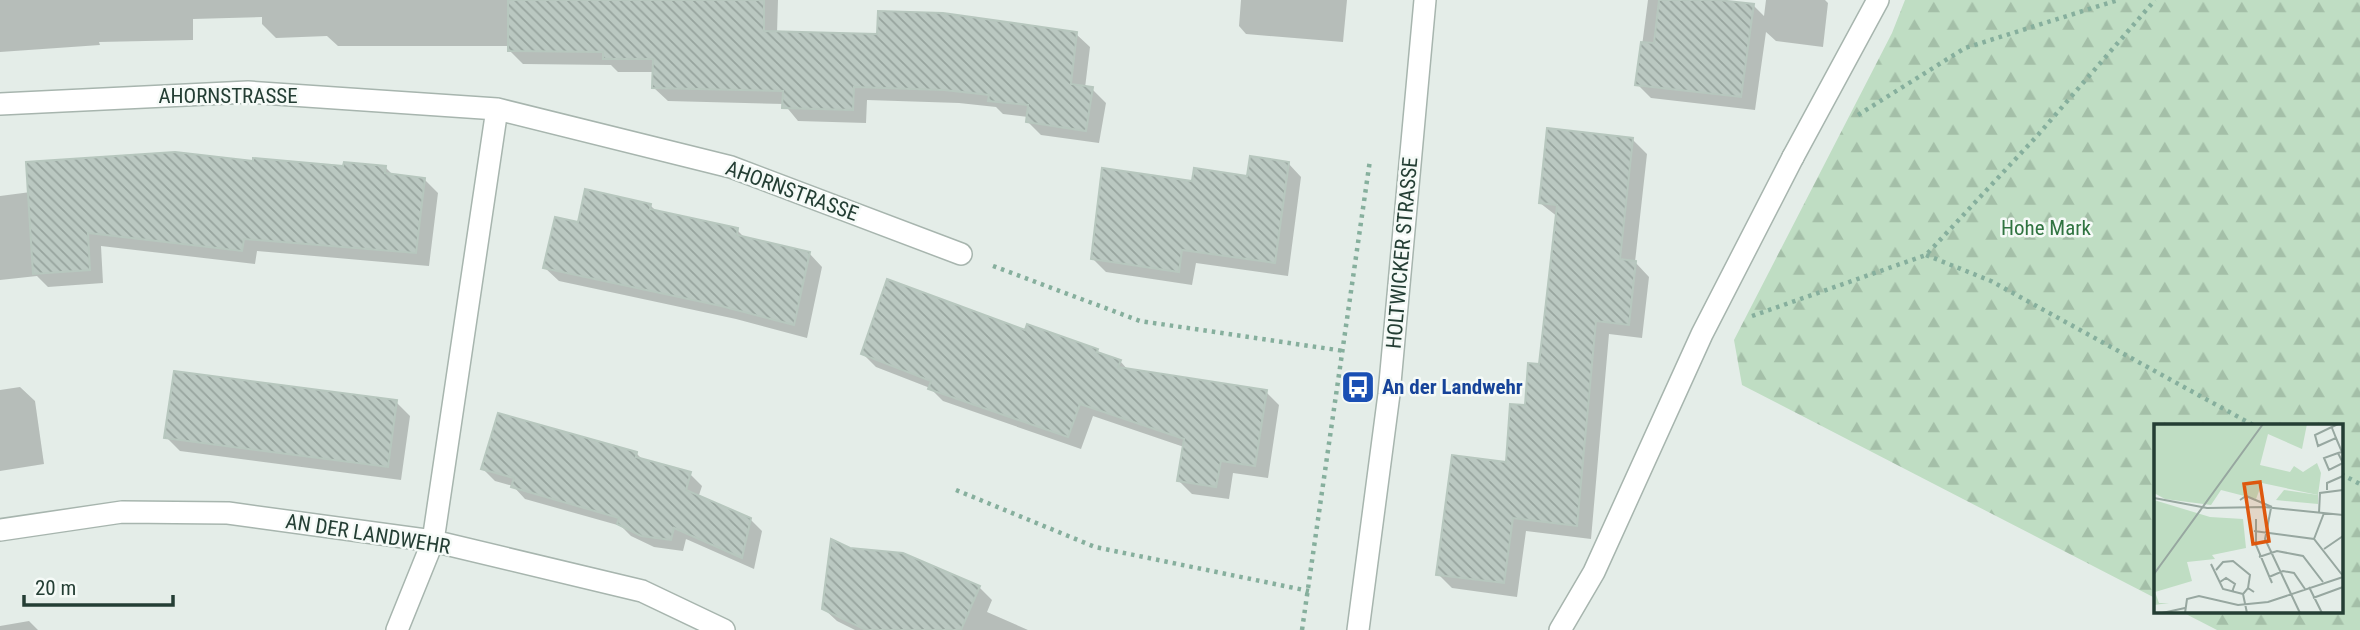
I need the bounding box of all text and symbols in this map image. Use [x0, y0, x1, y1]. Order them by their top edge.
street label: AHORNSTRASSE [158, 84, 298, 108]
street label: AHORNSTRASSE [722, 156, 862, 226]
street label: HOLTWICKER STRASSE [1382, 156, 1422, 350]
park label: Hohe Mark [2001, 216, 2092, 240]
bus stop icon: An der Landwehr [1339, 368, 1377, 406]
place label: An der Landwehr [1382, 375, 1523, 399]
inset map [2154, 424, 2342, 612]
street label: AN DER LANDWEHR [284, 509, 452, 559]
scale bar [24, 564, 173, 608]
text: 20 m [35, 576, 76, 600]

